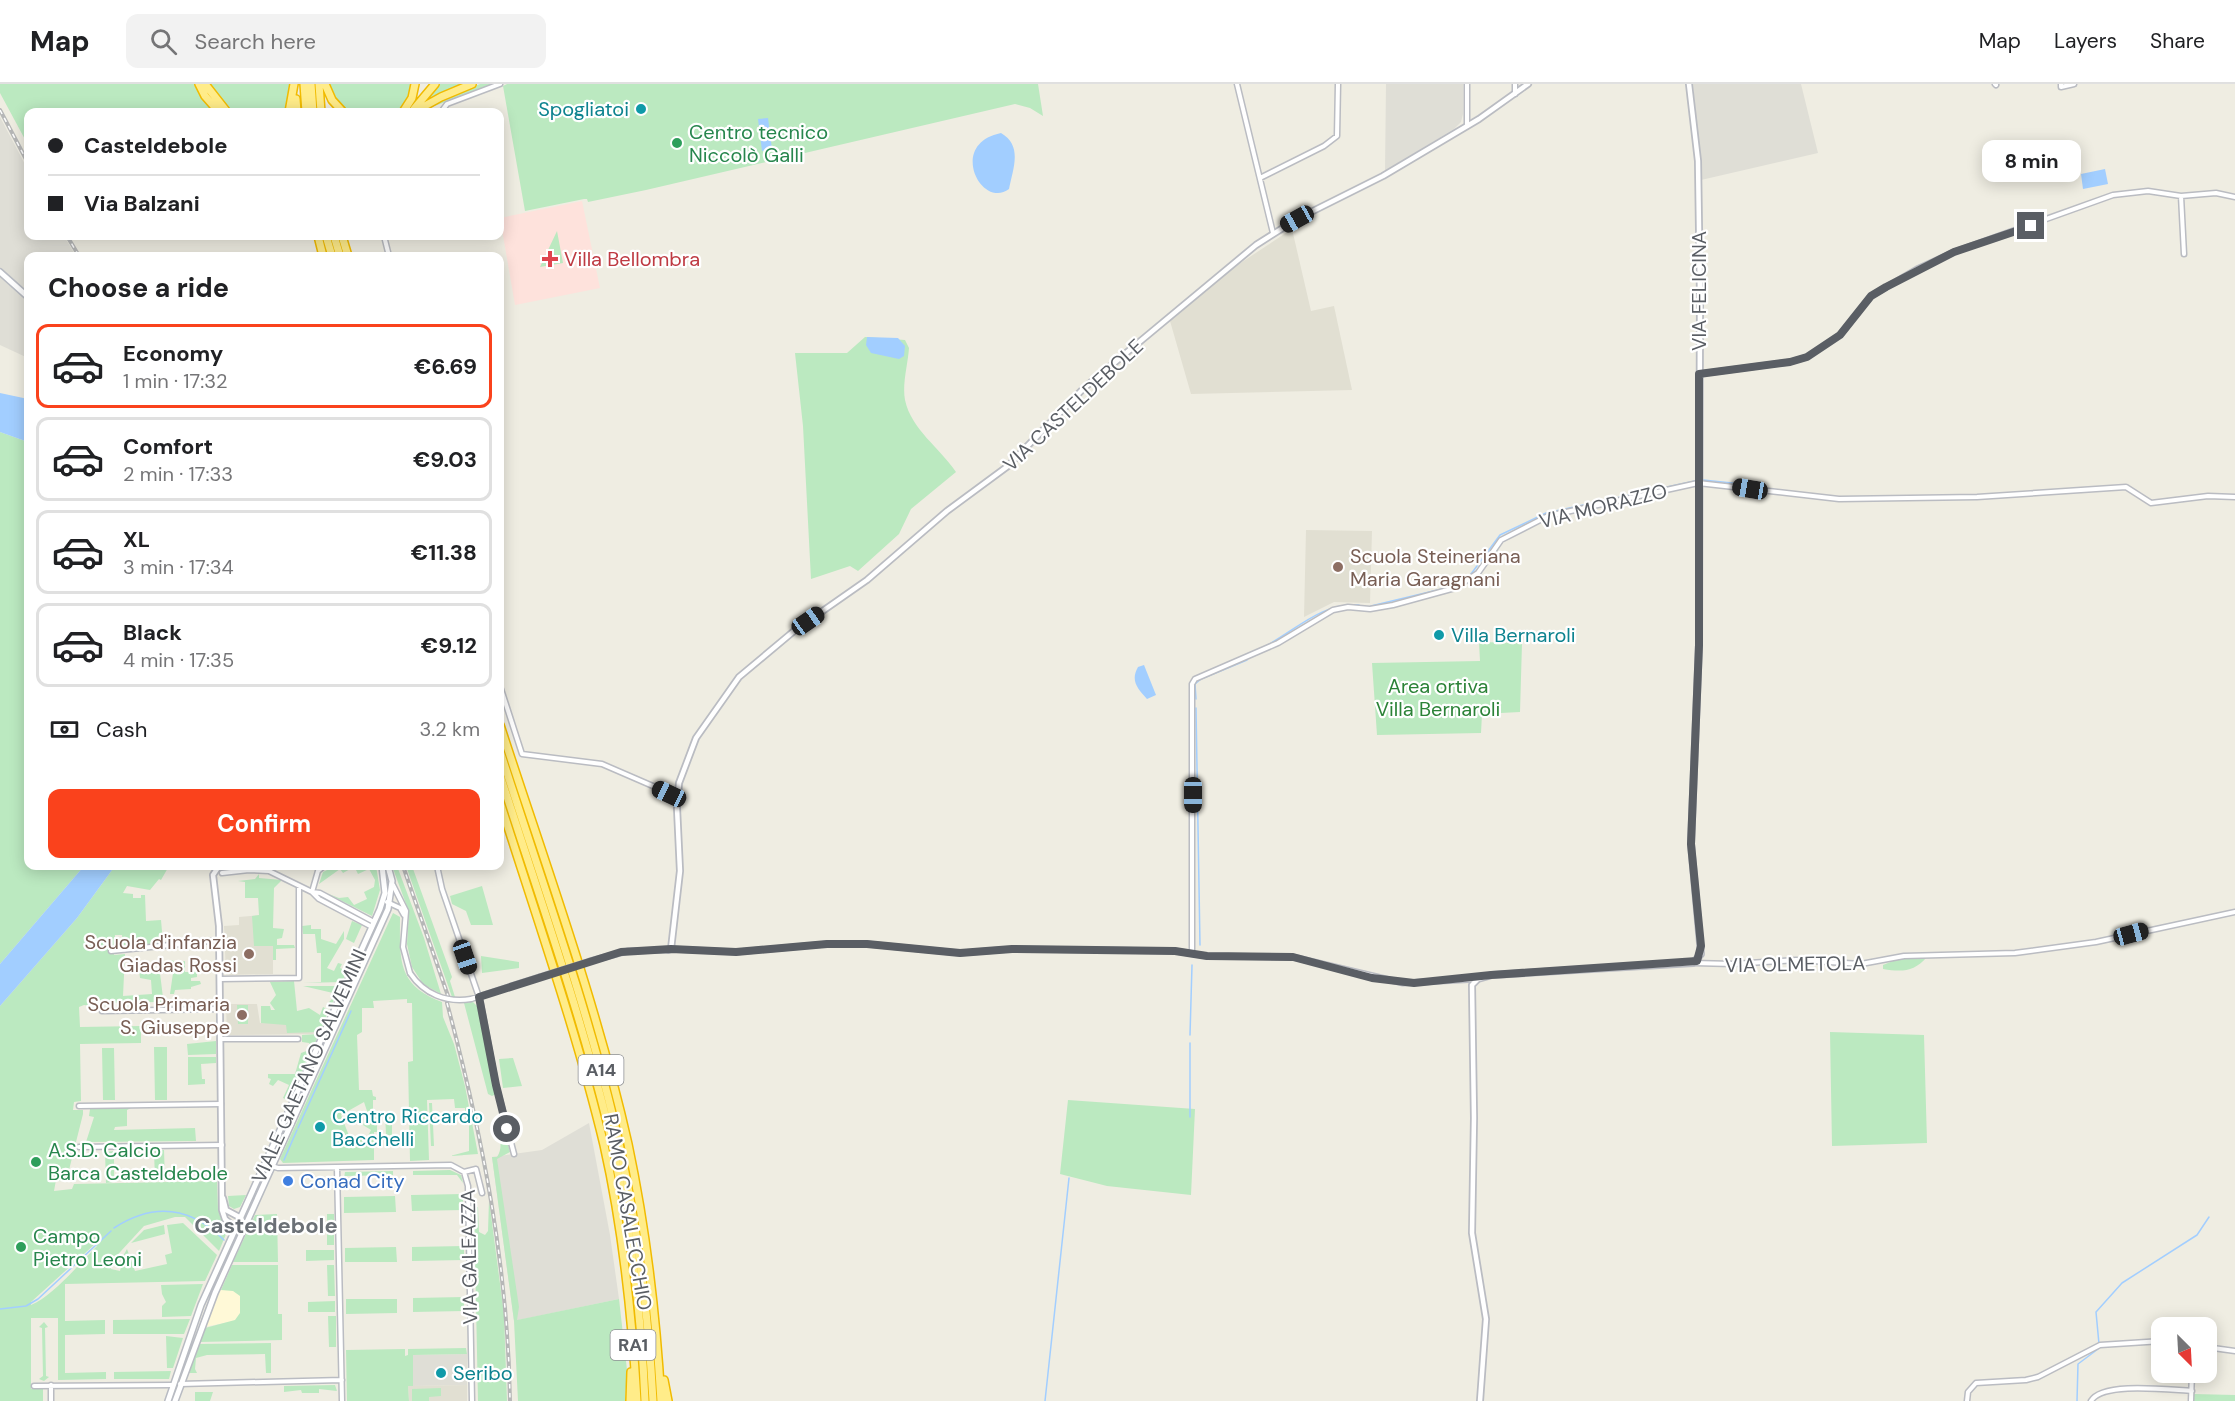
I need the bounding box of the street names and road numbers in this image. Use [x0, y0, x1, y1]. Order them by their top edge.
street label: VIA FELICINA [1686, 231, 1712, 351]
street label: VIA CASTELDEBOLE [997, 333, 1149, 477]
street label: VIA MORAZZO [1536, 478, 1670, 534]
street label: VIALE GAETANO SALVEMINI [246, 945, 372, 1187]
street label: VIA OLMETOLA [1724, 950, 1866, 978]
road number: A14 [578, 1055, 624, 1085]
street label: RAMO CASALECCHIO [598, 1112, 658, 1312]
street label: VIA GALEAZZA [455, 1189, 483, 1325]
road number: RA1 [610, 1330, 656, 1360]

